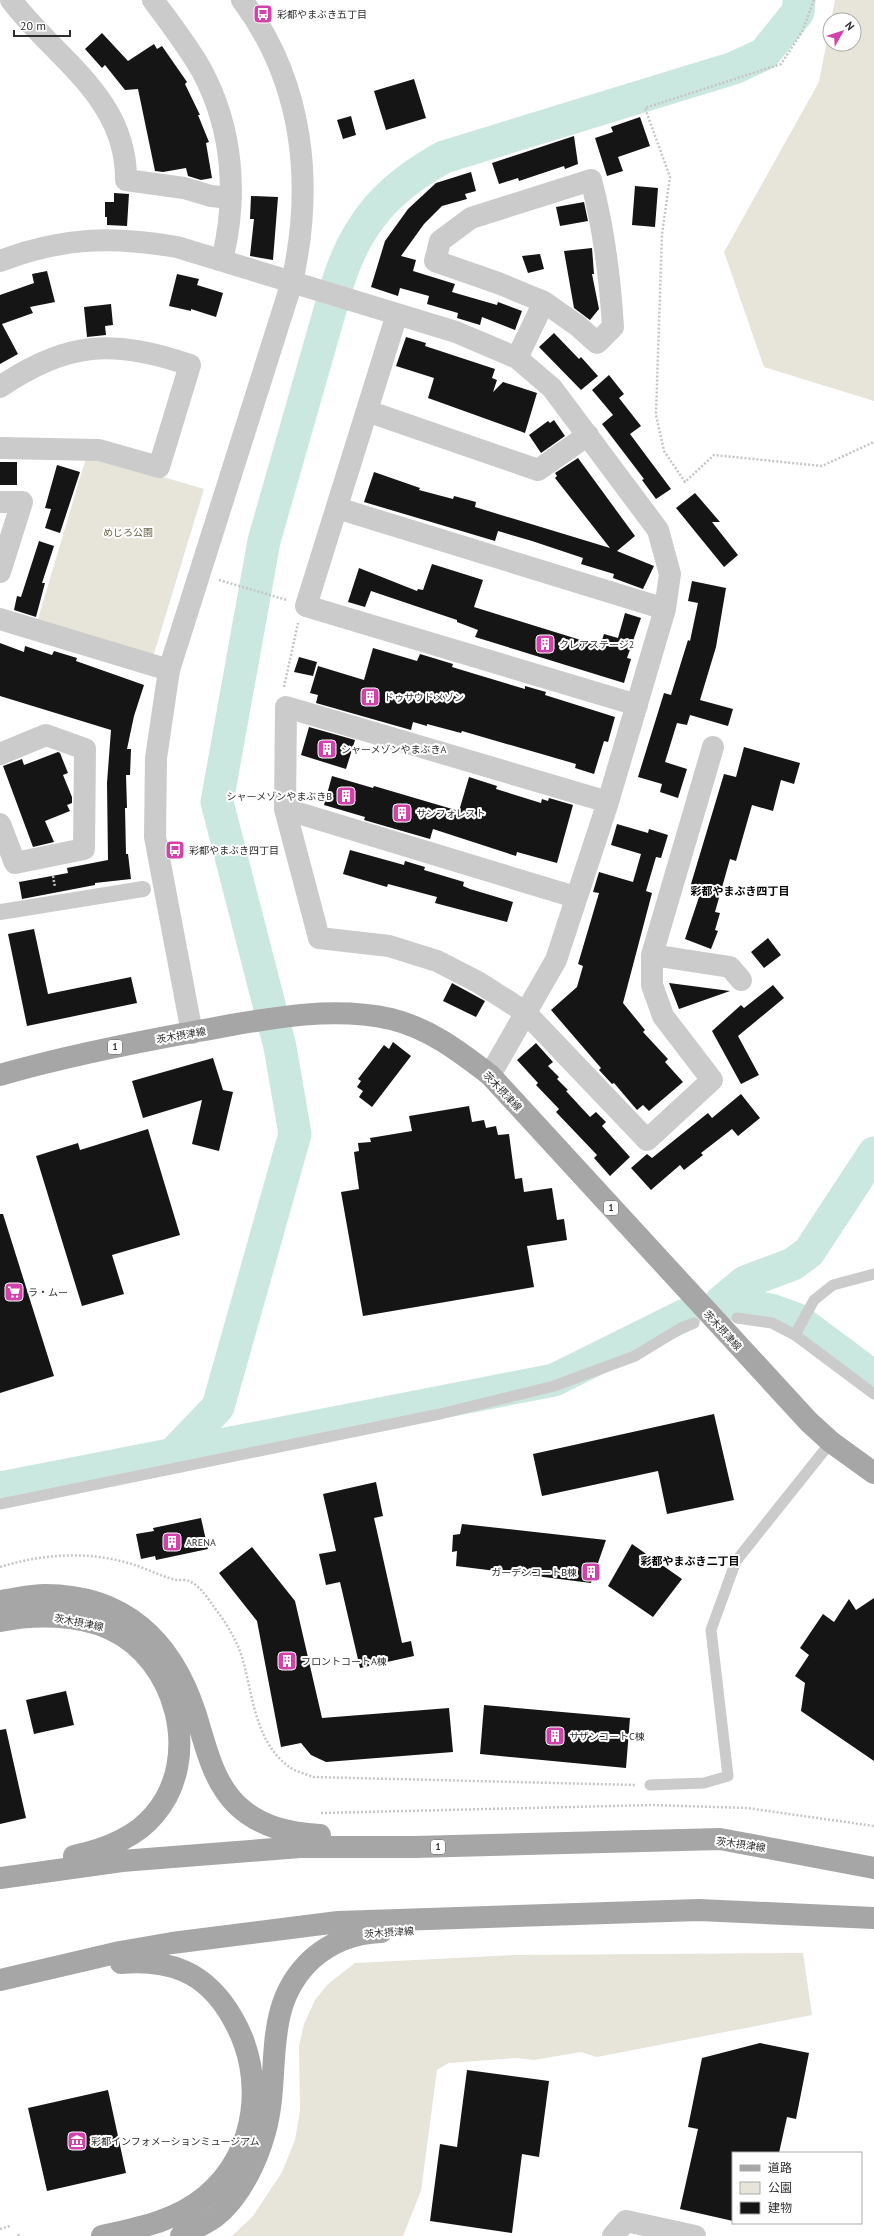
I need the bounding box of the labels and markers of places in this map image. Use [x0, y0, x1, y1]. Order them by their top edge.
bus stop icon: 彩都やまぶき五丁目 [252, 3, 274, 25]
place label: 彩都やまぶき五丁目 [277, 8, 367, 21]
building icon: クレアステージ2 [534, 633, 556, 655]
place label: クレアステージ2 [559, 638, 634, 651]
building icon: ドゥサウドメゾン [359, 686, 381, 708]
place label: ドゥサウドメゾン [384, 691, 464, 704]
building icon: シャーメゾンやまぶきA [316, 738, 338, 760]
place label: シャーメゾンやまぶきA [341, 743, 447, 756]
building icon: シャーメゾンやまぶきB [335, 785, 357, 807]
place label: シャーメゾンやまぶきB [227, 790, 332, 803]
building icon: サンフォレスト [391, 802, 413, 824]
place label: サンフォレスト [416, 807, 486, 820]
bus stop icon: 彩都やまぶき四丁目 [164, 839, 186, 861]
place label: 彩都やまぶき四丁目 [189, 844, 279, 857]
supermarket icon: ラ・ムー [3, 1281, 25, 1303]
place label: ラ・ムー [28, 1286, 68, 1299]
building icon: ARENA [161, 1531, 183, 1553]
place label: ARENA [186, 1536, 216, 1549]
building icon: ガーデンコートB棟 [580, 1561, 602, 1583]
place label: ガーデンコートB棟 [491, 1566, 577, 1579]
building icon: フロントコートA棟 [276, 1650, 298, 1672]
place label: フロントコートA棟 [301, 1655, 387, 1668]
building icon: サザンコートC棟 [544, 1725, 566, 1747]
place label: サザンコートC棟 [569, 1730, 645, 1743]
museum icon: 彩都インフォメーションミュージアム [66, 2130, 88, 2152]
place label: 彩都インフォメーションミュージアム [91, 2135, 260, 2148]

